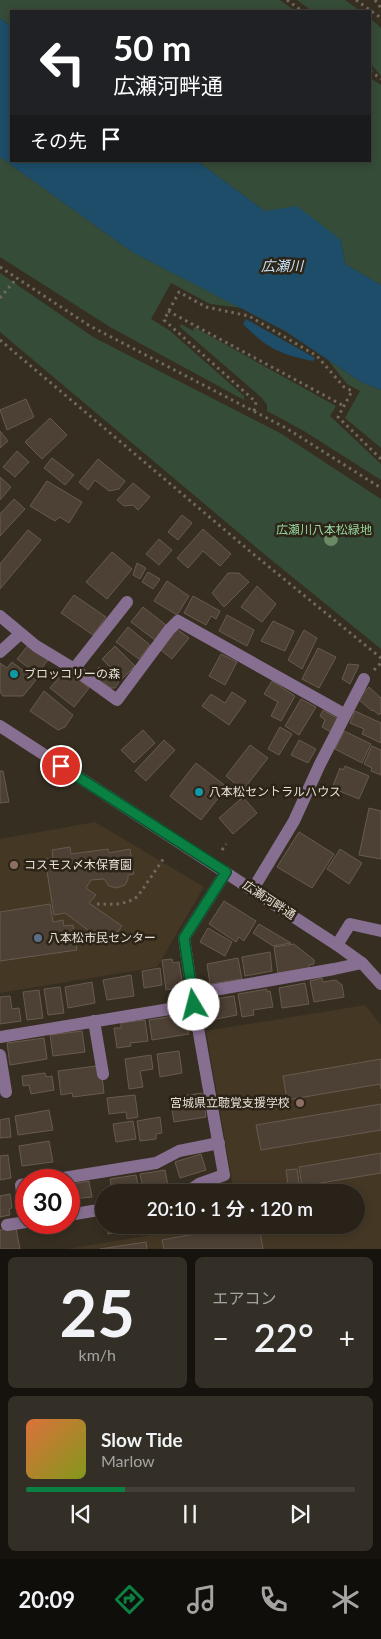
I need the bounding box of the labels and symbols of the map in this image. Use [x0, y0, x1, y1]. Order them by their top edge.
water label: 広瀬川 [261, 257, 305, 274]
park label: 広瀬川八本松緑地 [276, 522, 372, 537]
place label: ブロッコリーの森 [24, 666, 120, 681]
marker: ブロッコリーの森 [8, 668, 20, 680]
pin [40, 745, 82, 787]
place label: 八本松セントラルハウス [209, 784, 341, 799]
marker: 八本松セントラルハウス [193, 786, 205, 798]
place label: コスモス〆木保育園 [24, 857, 132, 872]
marker: コスモス〆木保育園 [8, 859, 20, 871]
street label: 広瀬河畔通 [240, 877, 299, 922]
place label: 八本松市民センター [48, 930, 156, 945]
marker: 八本松市民センター [32, 932, 44, 944]
position arrow [167, 978, 219, 1030]
place label: 宮城県立聴覚支援学校 [170, 1095, 290, 1110]
marker: 宮城県立聴覚支援学校 [294, 1097, 306, 1109]
speed limit sign: 30 [15, 1169, 80, 1234]

